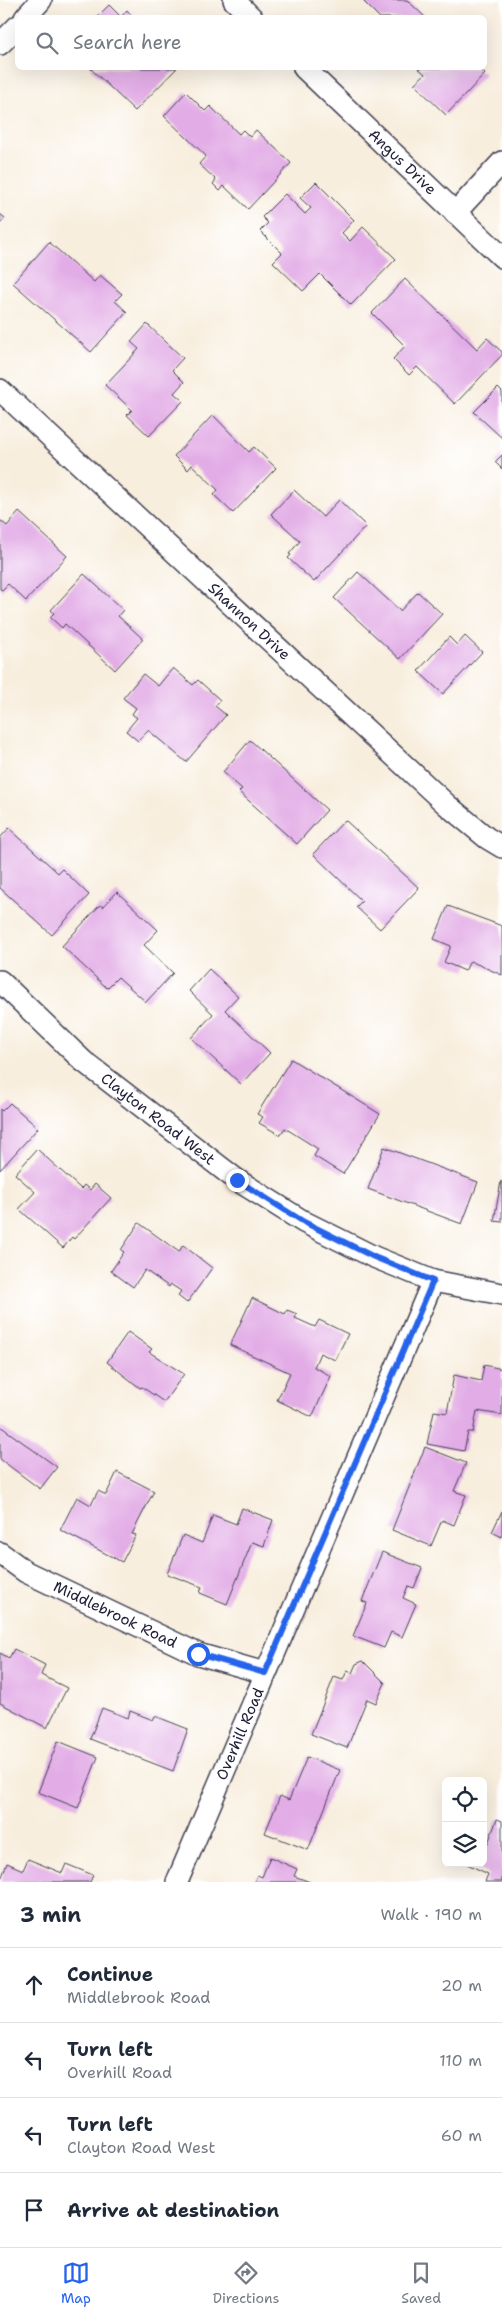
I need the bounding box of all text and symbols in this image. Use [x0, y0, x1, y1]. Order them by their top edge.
search box [15, 15, 487, 70]
icon: search [33, 29, 61, 57]
text: Search here [73, 30, 182, 55]
street label: Angus Drive [364, 125, 441, 199]
street label: Shannon Drive [204, 578, 295, 665]
street label: Clayton Road West [97, 1068, 219, 1169]
route end [226, 1169, 249, 1192]
street label: Middlebrook Road [50, 1577, 181, 1653]
route start [187, 1643, 210, 1666]
street label: Overhill Road [212, 1684, 269, 1783]
map controls [442, 1777, 487, 1867]
button: locate [442, 1777, 487, 1822]
button: layers [442, 1822, 487, 1867]
text: 3 min [20, 1901, 81, 1929]
text: Walk · 190 m [380, 1904, 482, 1925]
text: Continue [67, 1962, 153, 1987]
icon: ahead [20, 1971, 48, 1999]
text: 20 m [441, 1975, 482, 1996]
text: Middlebrook Road [67, 1987, 211, 2008]
text: Turn left [67, 2037, 153, 2062]
icon: left [20, 2046, 48, 2074]
text: 110 m [439, 2050, 482, 2071]
text: Overhill Road [67, 2062, 172, 2083]
text: Turn left [67, 2112, 153, 2137]
icon: left [20, 2121, 48, 2149]
text: 60 m [441, 2125, 482, 2146]
text: Clayton Road West [67, 2137, 215, 2158]
icon: arrive [20, 2196, 48, 2224]
text: Arrive at destination [67, 2198, 279, 2223]
tab: Map [61, 2259, 91, 2307]
tab: Directions [213, 2259, 279, 2307]
tab: Saved [401, 2259, 441, 2307]

